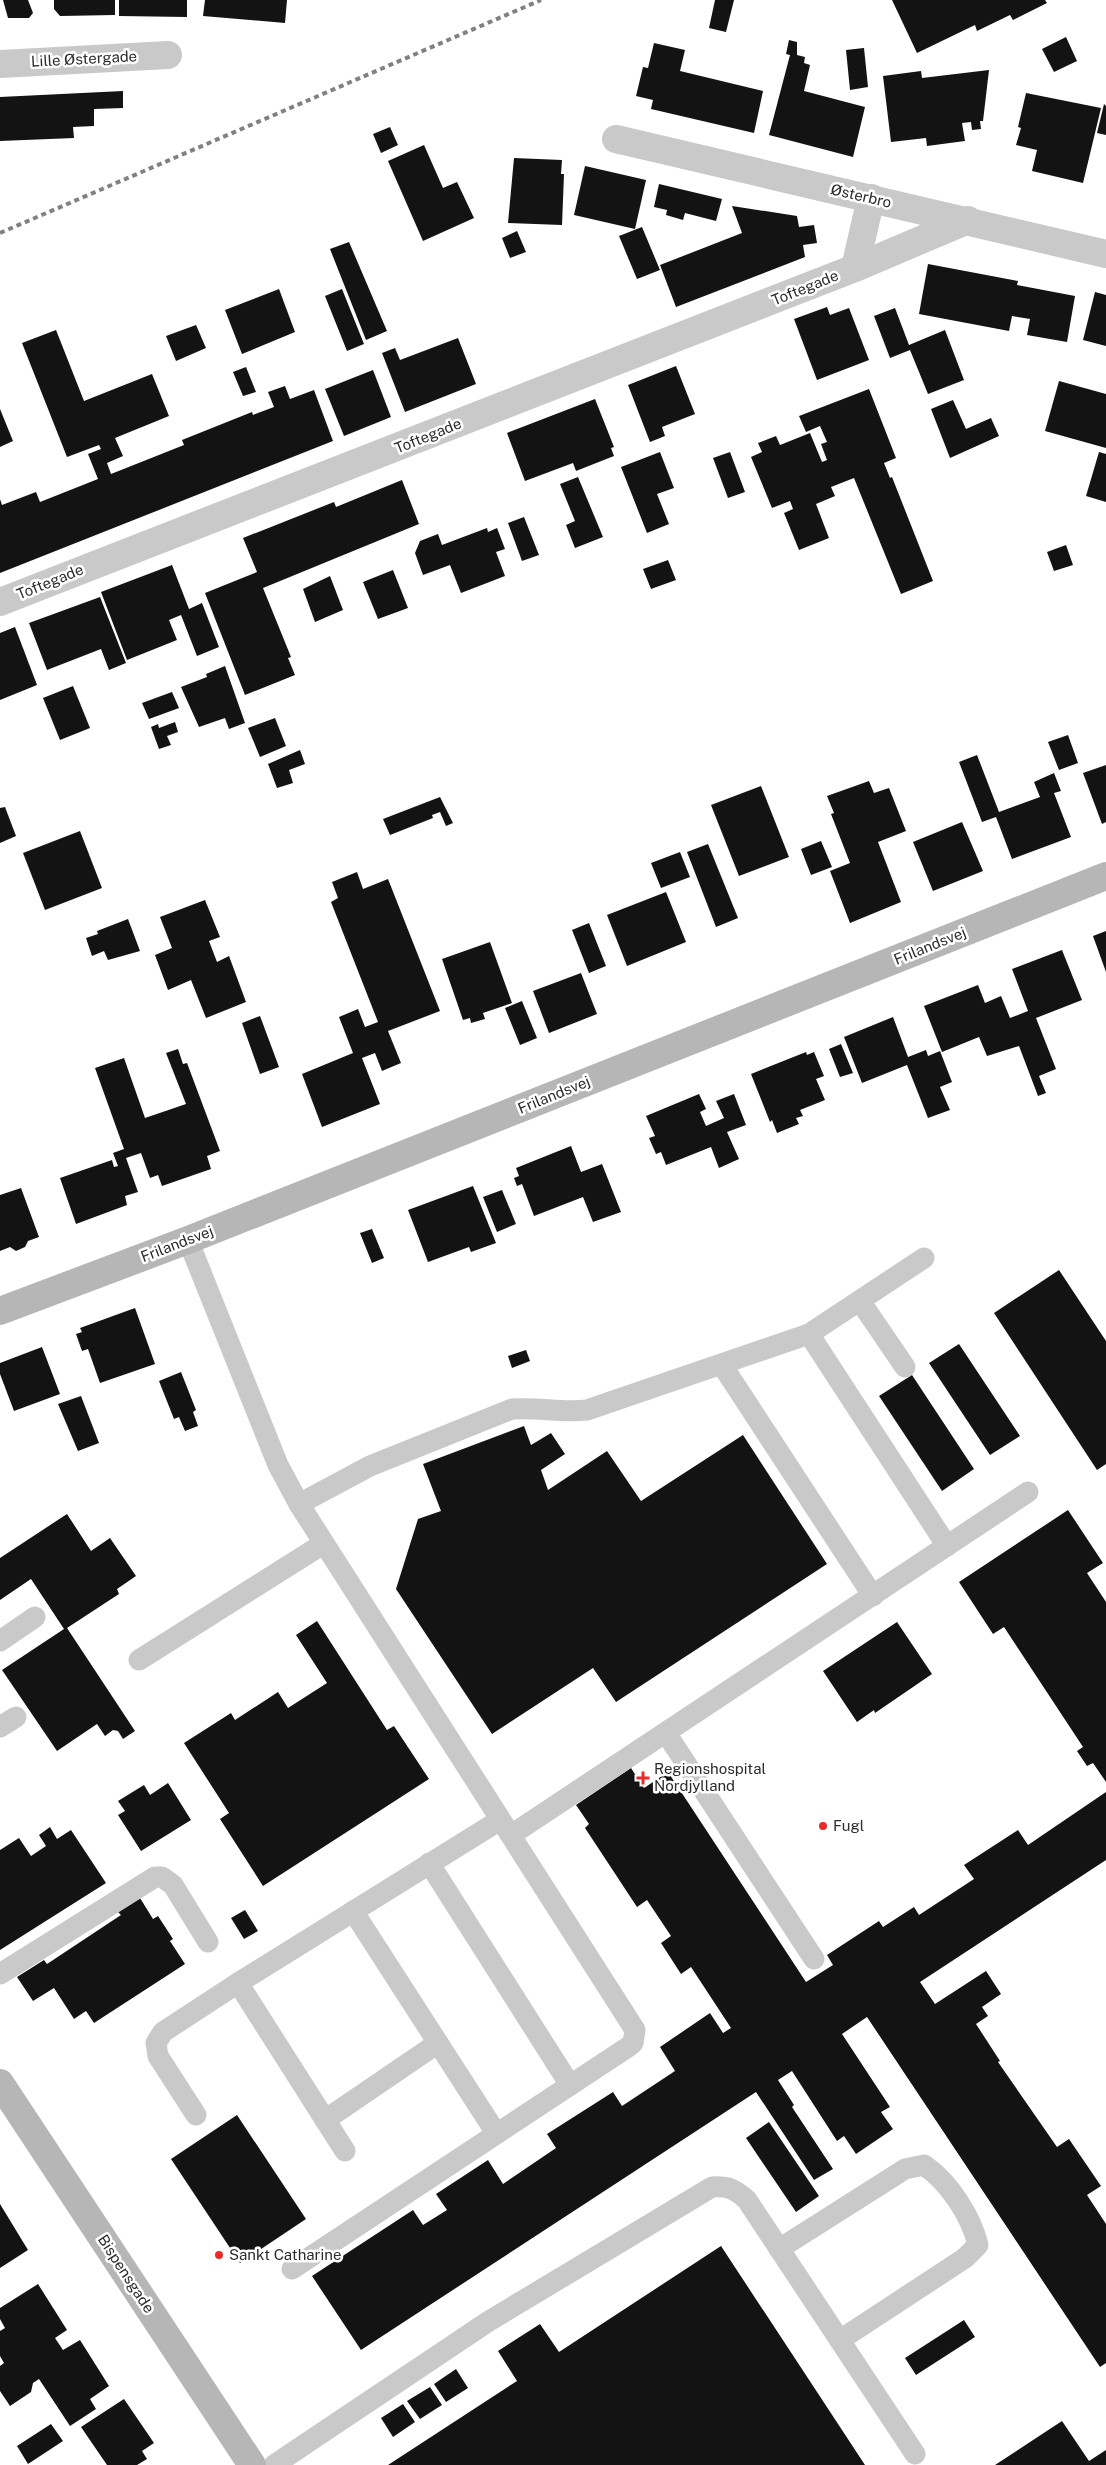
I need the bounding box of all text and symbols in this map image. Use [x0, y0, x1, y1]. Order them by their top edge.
street label: Lille Østergade [30, 47, 137, 70]
street label: Østerbro [829, 180, 893, 211]
street label: Toftegade [769, 266, 841, 309]
street label: Toftegade [392, 414, 464, 457]
street label: Toftegade [14, 560, 86, 603]
street label: Frilandsvej [891, 923, 968, 968]
street label: Frilandsvej [515, 1072, 592, 1117]
street label: Frilandsvej [138, 1222, 216, 1265]
place label: Regionshospital Nordjylland [654, 1760, 766, 1794]
marker: Regionshospital Nordjylland [636, 1771, 650, 1785]
place label: Fugl [833, 1817, 864, 1834]
marker: Fugl [817, 1820, 829, 1832]
street label: Bispensgade [95, 2231, 158, 2316]
place label: Sankt Catharine [229, 2246, 341, 2263]
marker: Sankt Catharine [213, 2249, 225, 2261]

